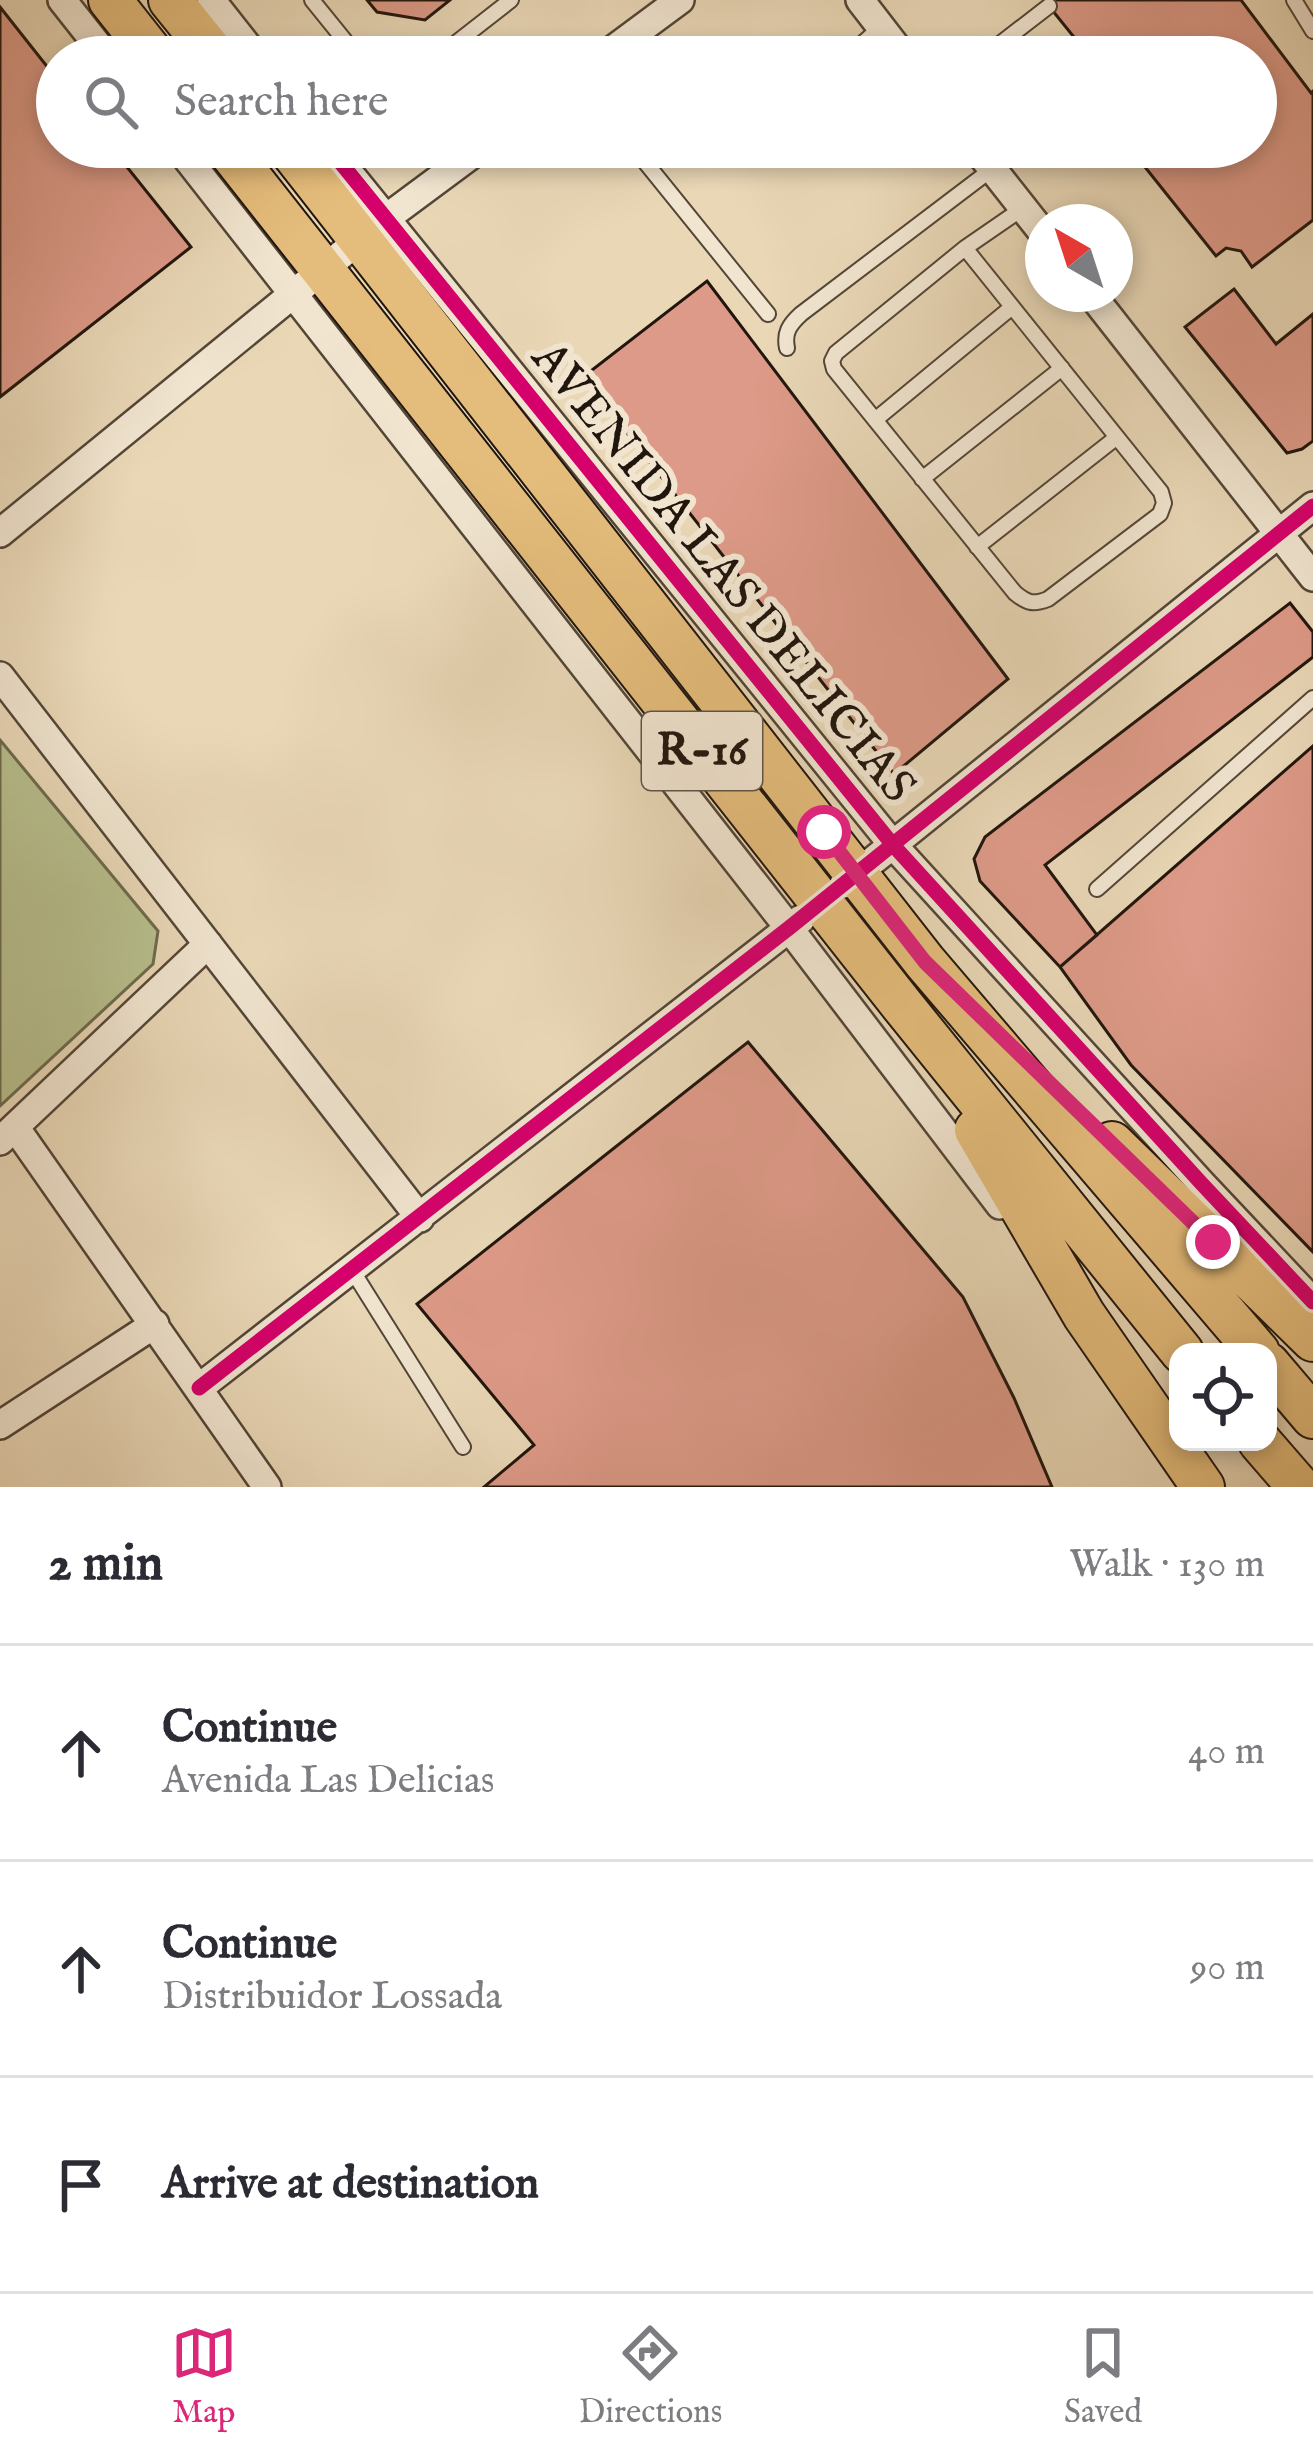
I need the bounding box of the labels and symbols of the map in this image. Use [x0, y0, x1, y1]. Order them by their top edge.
north arrow [1025, 204, 1133, 312]
street label: AVENIDA LAS DELICIAS [517, 329, 927, 816]
road number: R-16 [642, 712, 762, 790]
route start [797, 805, 851, 859]
route end [1186, 1215, 1240, 1269]

